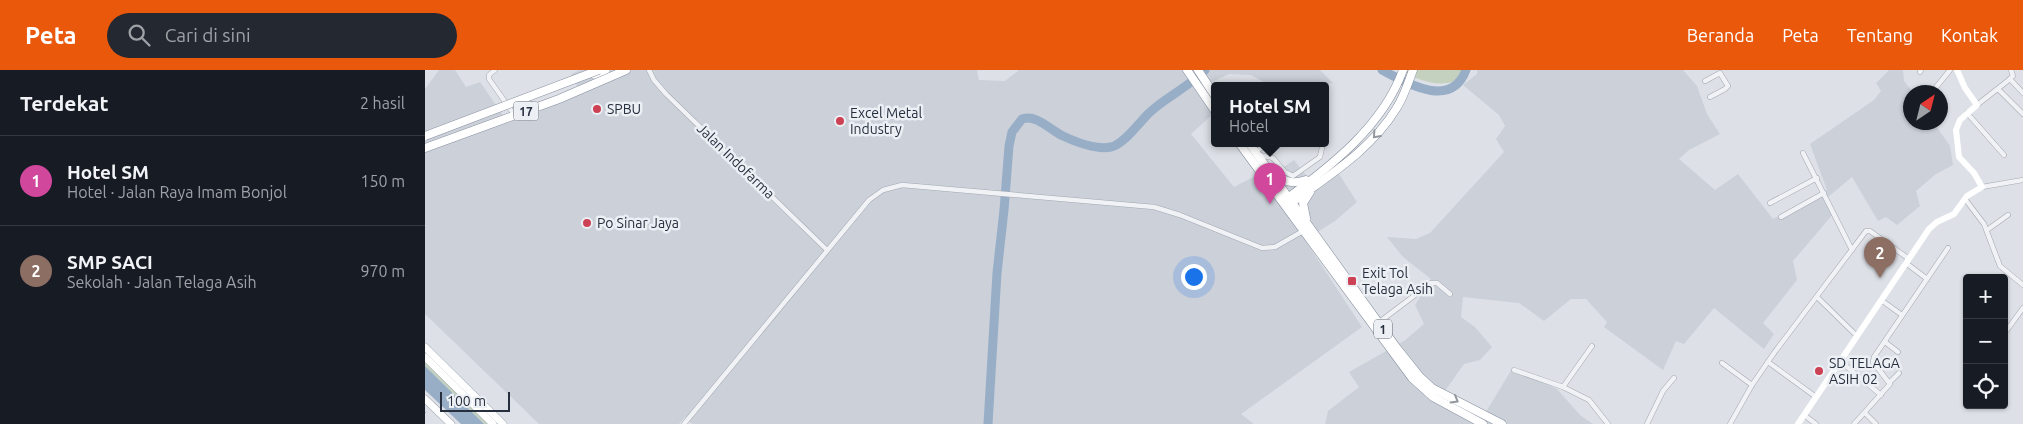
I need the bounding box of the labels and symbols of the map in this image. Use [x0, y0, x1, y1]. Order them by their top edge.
north arrow [1903, 85, 1948, 130]
road number: 17 [513, 101, 539, 120]
place label: SPBU [607, 101, 641, 117]
marker: SPBU [591, 103, 603, 115]
place label: Excel Metal Industry [850, 105, 923, 137]
marker: Excel Metal Industry [834, 115, 846, 127]
street label: Jalan Indofarma [694, 120, 778, 202]
one-way arrow [1373, 130, 1382, 139]
pin: 1 [1254, 163, 1286, 204]
place label: Po Sinar Jaya [597, 215, 679, 231]
marker: Po Sinar Jaya [581, 217, 593, 229]
pin: 2 [1864, 237, 1896, 278]
your location [1181, 264, 1207, 290]
place label: Exit Tol Telaga Asih [1362, 265, 1433, 297]
marker: Exit Tol Telaga Asih [1346, 275, 1358, 287]
road number: 1 [1374, 320, 1392, 338]
place label: SD TELAGA ASIH 02 [1829, 355, 1900, 387]
marker: SD TELAGA ASIH 02 [1813, 365, 1825, 377]
scale bar [440, 389, 510, 412]
one-way arrow [1449, 394, 1458, 404]

